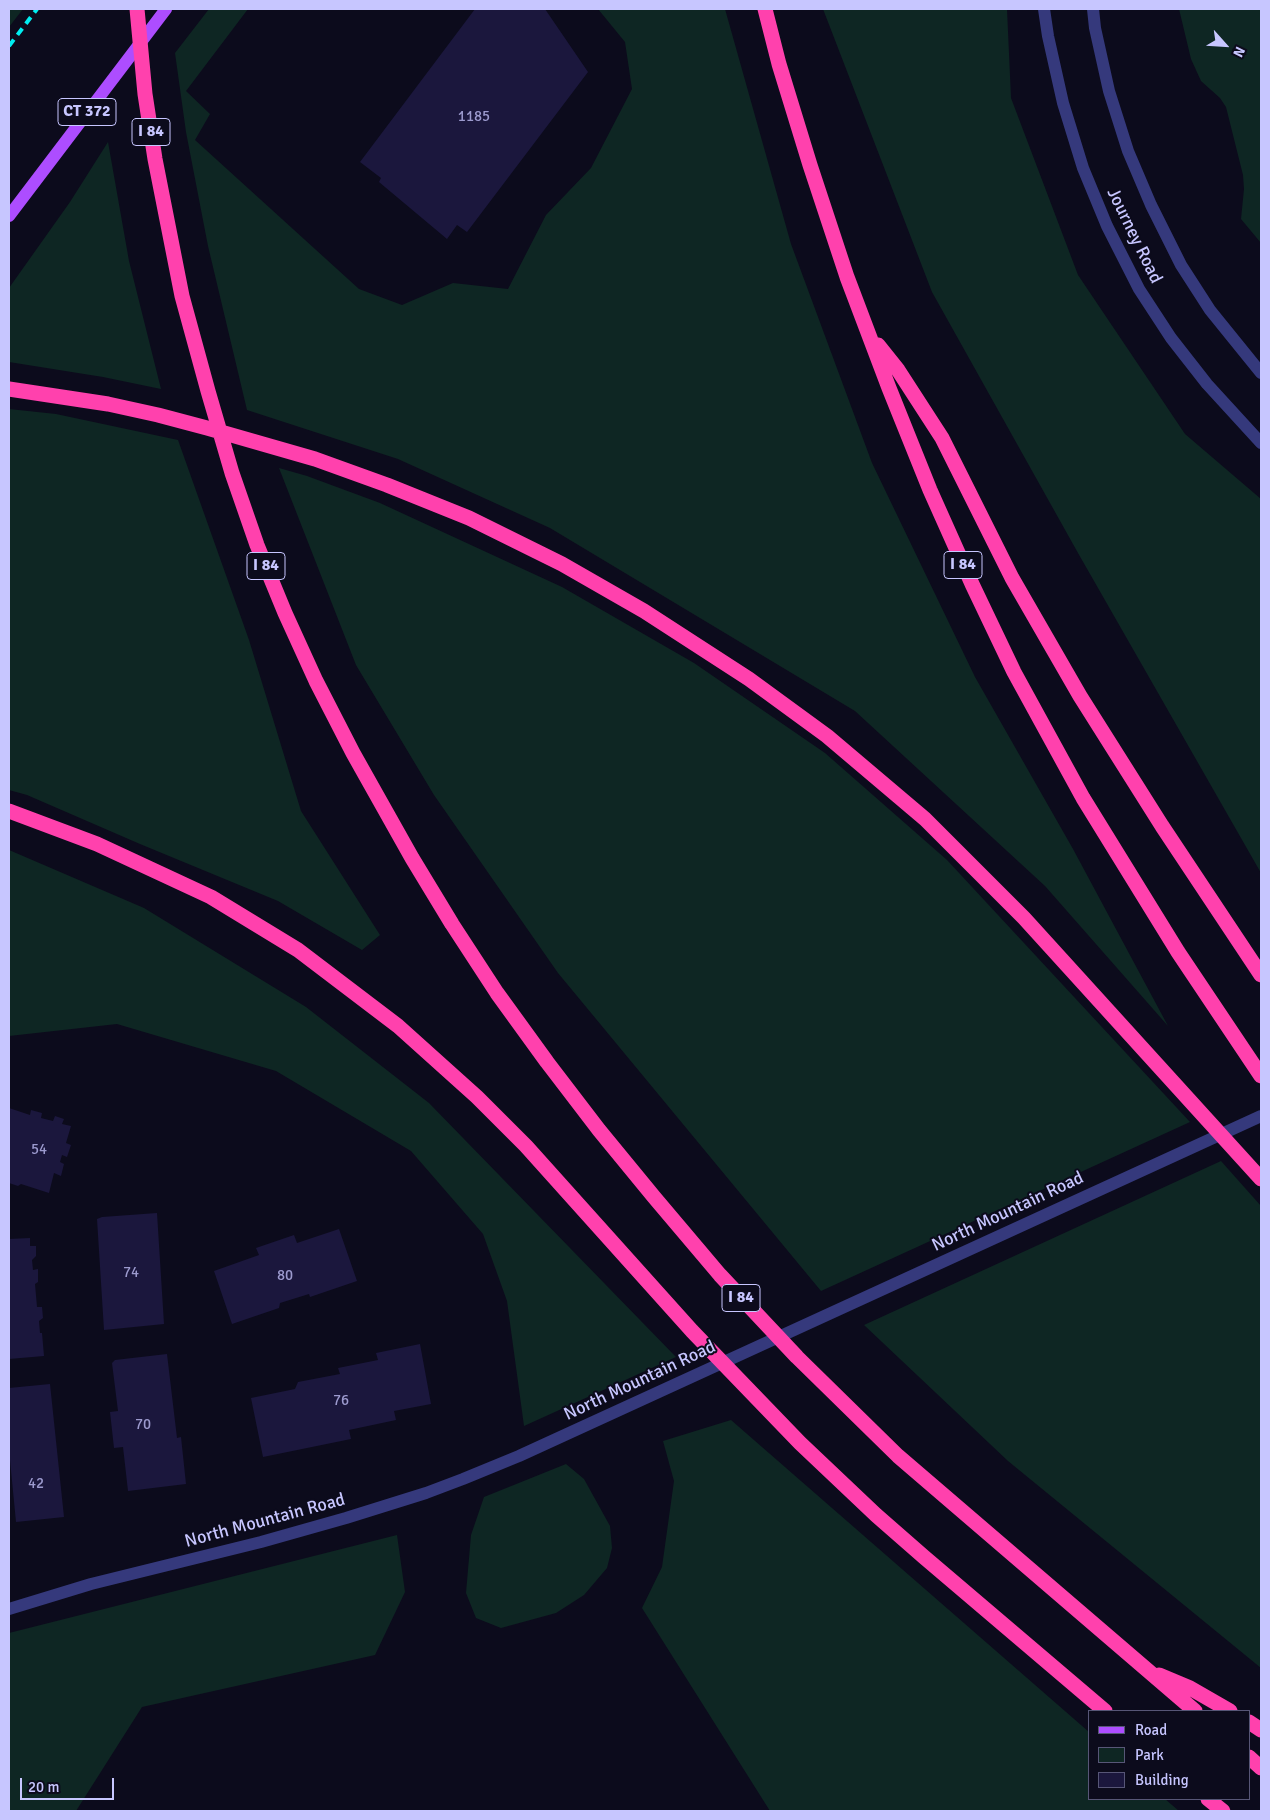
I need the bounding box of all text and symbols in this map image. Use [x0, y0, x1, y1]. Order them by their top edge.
north arrow [1200, 20, 1250, 70]
text: N [1229, 44, 1249, 60]
road number: CT 372 [58, 98, 116, 125]
house number: 1185 [458, 108, 490, 126]
road number: I 84 [132, 118, 170, 146]
street label: Journey Road [1102, 185, 1166, 287]
road number: I 84 [247, 552, 285, 580]
road number: I 84 [944, 552, 982, 578]
house number: 54 [31, 1141, 47, 1159]
street label: North Mountain Road [929, 1167, 1087, 1257]
house number: 74 [123, 1264, 139, 1282]
house number: 80 [277, 1267, 293, 1285]
road number: I 84 [722, 1285, 760, 1312]
street label: North Mountain Road [561, 1336, 719, 1426]
house number: 76 [333, 1392, 349, 1410]
house number: 70 [135, 1416, 151, 1434]
house number: 42 [28, 1475, 44, 1493]
street label: North Mountain Road [183, 1489, 347, 1553]
legend [1088, 1710, 1250, 1800]
text: Road [1135, 1721, 1167, 1739]
text: Park [1135, 1746, 1164, 1764]
scale bar [22, 1768, 116, 1800]
text: Building [1135, 1771, 1189, 1789]
text: 20 m [28, 1778, 59, 1796]

